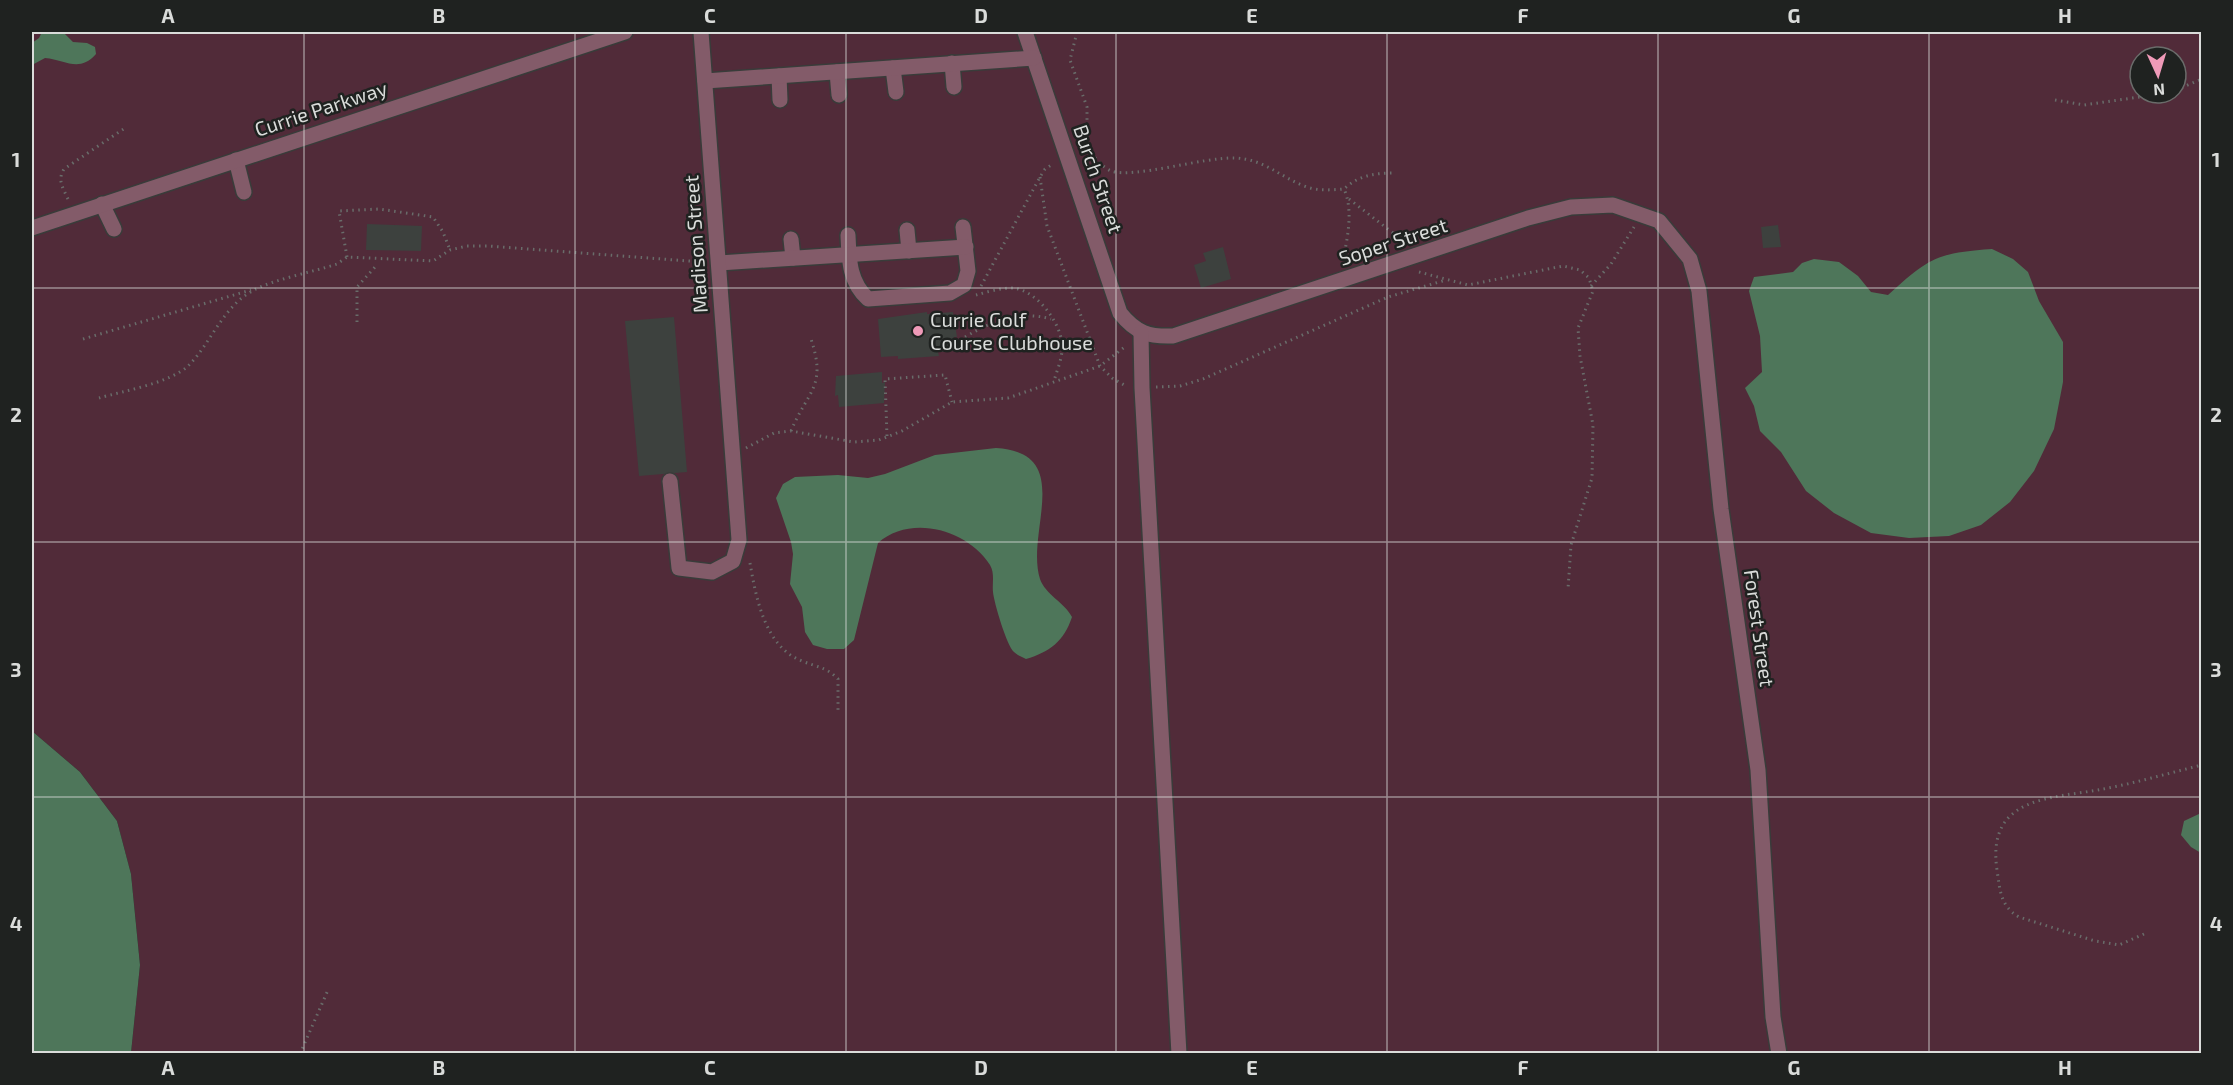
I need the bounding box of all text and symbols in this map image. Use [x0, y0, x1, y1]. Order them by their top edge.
text: A [161, 3, 175, 27]
text: B [433, 3, 445, 27]
text: C [704, 3, 716, 27]
text: D [974, 3, 988, 27]
text: E [1246, 3, 1258, 27]
text: F [1517, 3, 1529, 27]
text: G [1788, 3, 1800, 27]
text: H [2058, 3, 2072, 27]
north arrow [2128, 45, 2188, 105]
street label: Currie Parkway [251, 75, 390, 141]
text: N [2153, 81, 2166, 100]
street label: Burch Street [1069, 121, 1129, 236]
text: 1 [12, 147, 20, 171]
text: 1 [2212, 147, 2220, 171]
street label: Madison Street [678, 174, 712, 314]
street label: Soper Street [1335, 212, 1450, 270]
place label: Currie Golf Course Clubhouse [930, 307, 1093, 354]
marker: Currie Golf Course Clubhouse [911, 324, 925, 338]
text: 2 [10, 402, 22, 426]
text: 2 [2210, 402, 2222, 426]
street label: Forest Street [1740, 568, 1780, 688]
text: 3 [10, 657, 22, 681]
text: 3 [2210, 657, 2222, 681]
text: 4 [10, 911, 23, 935]
text: 4 [2210, 911, 2223, 935]
text: A [161, 1055, 175, 1079]
text: B [433, 1055, 445, 1079]
text: C [704, 1055, 716, 1079]
text: D [974, 1055, 988, 1079]
text: E [1246, 1055, 1258, 1079]
text: F [1517, 1055, 1529, 1079]
text: G [1788, 1055, 1800, 1079]
text: H [2058, 1055, 2072, 1079]

